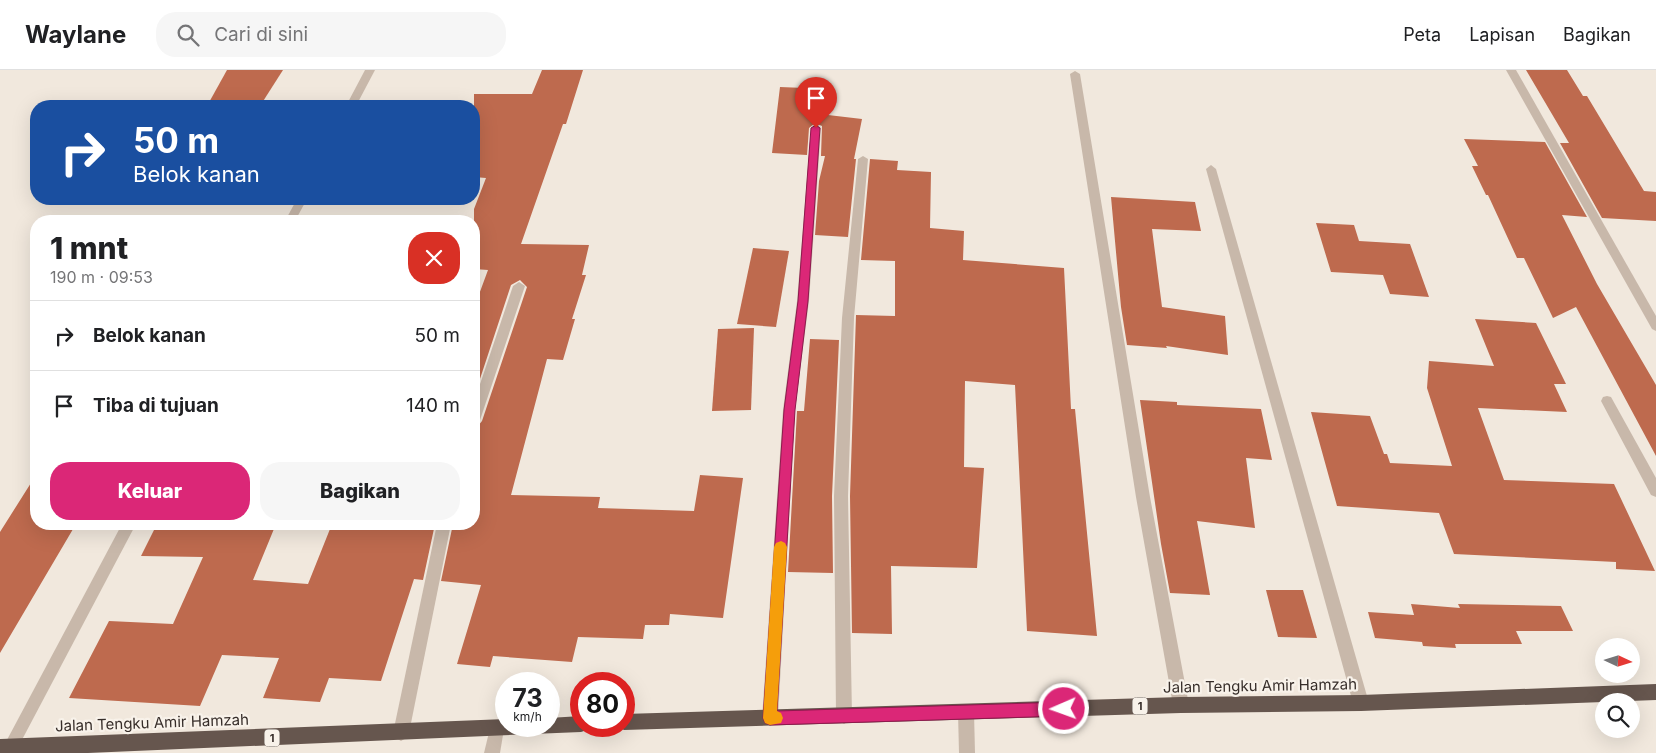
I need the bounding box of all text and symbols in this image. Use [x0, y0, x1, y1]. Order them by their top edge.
search box [156, 12, 506, 57]
text: Waylane [25, 20, 126, 49]
icon: search [174, 21, 202, 49]
text: Cari di sini [214, 23, 308, 46]
text: Peta [1403, 24, 1441, 45]
text: Lapisan [1469, 24, 1535, 45]
text: Bagikan [1563, 24, 1631, 45]
pin [795, 77, 837, 128]
icon: arrive [802, 84, 830, 112]
text: 50 m [133, 119, 219, 161]
icon: right [50, 120, 115, 185]
text: Belok kanan [133, 161, 260, 187]
text: 1 mnt [50, 230, 128, 266]
button: close [408, 232, 460, 284]
text: 190 m · 09:53 [50, 267, 153, 287]
icon: right [50, 322, 78, 350]
text: Belok kanan [93, 324, 206, 347]
text: 50 m [414, 324, 460, 347]
icon: arrive [50, 392, 78, 420]
text: Tiba di tujuan [93, 394, 219, 417]
text: 140 m [406, 394, 460, 417]
button: Keluar [50, 462, 250, 520]
button: Bagikan [260, 462, 460, 520]
north arrow [1595, 638, 1640, 682]
map controls [1595, 638, 1640, 738]
speed limit sign: 80 [570, 672, 635, 737]
street label: Jalan Tengku Amir Hamzah [1163, 674, 1357, 697]
position arrow [1037, 682, 1089, 734]
text: 73 [512, 683, 543, 713]
button: search [1595, 693, 1640, 738]
road number: 1 [1132, 698, 1148, 714]
text: km/h [513, 709, 542, 724]
street label: Jalan Tengku Amir Hamzah [55, 710, 249, 735]
road number: 1 [264, 730, 280, 746]

